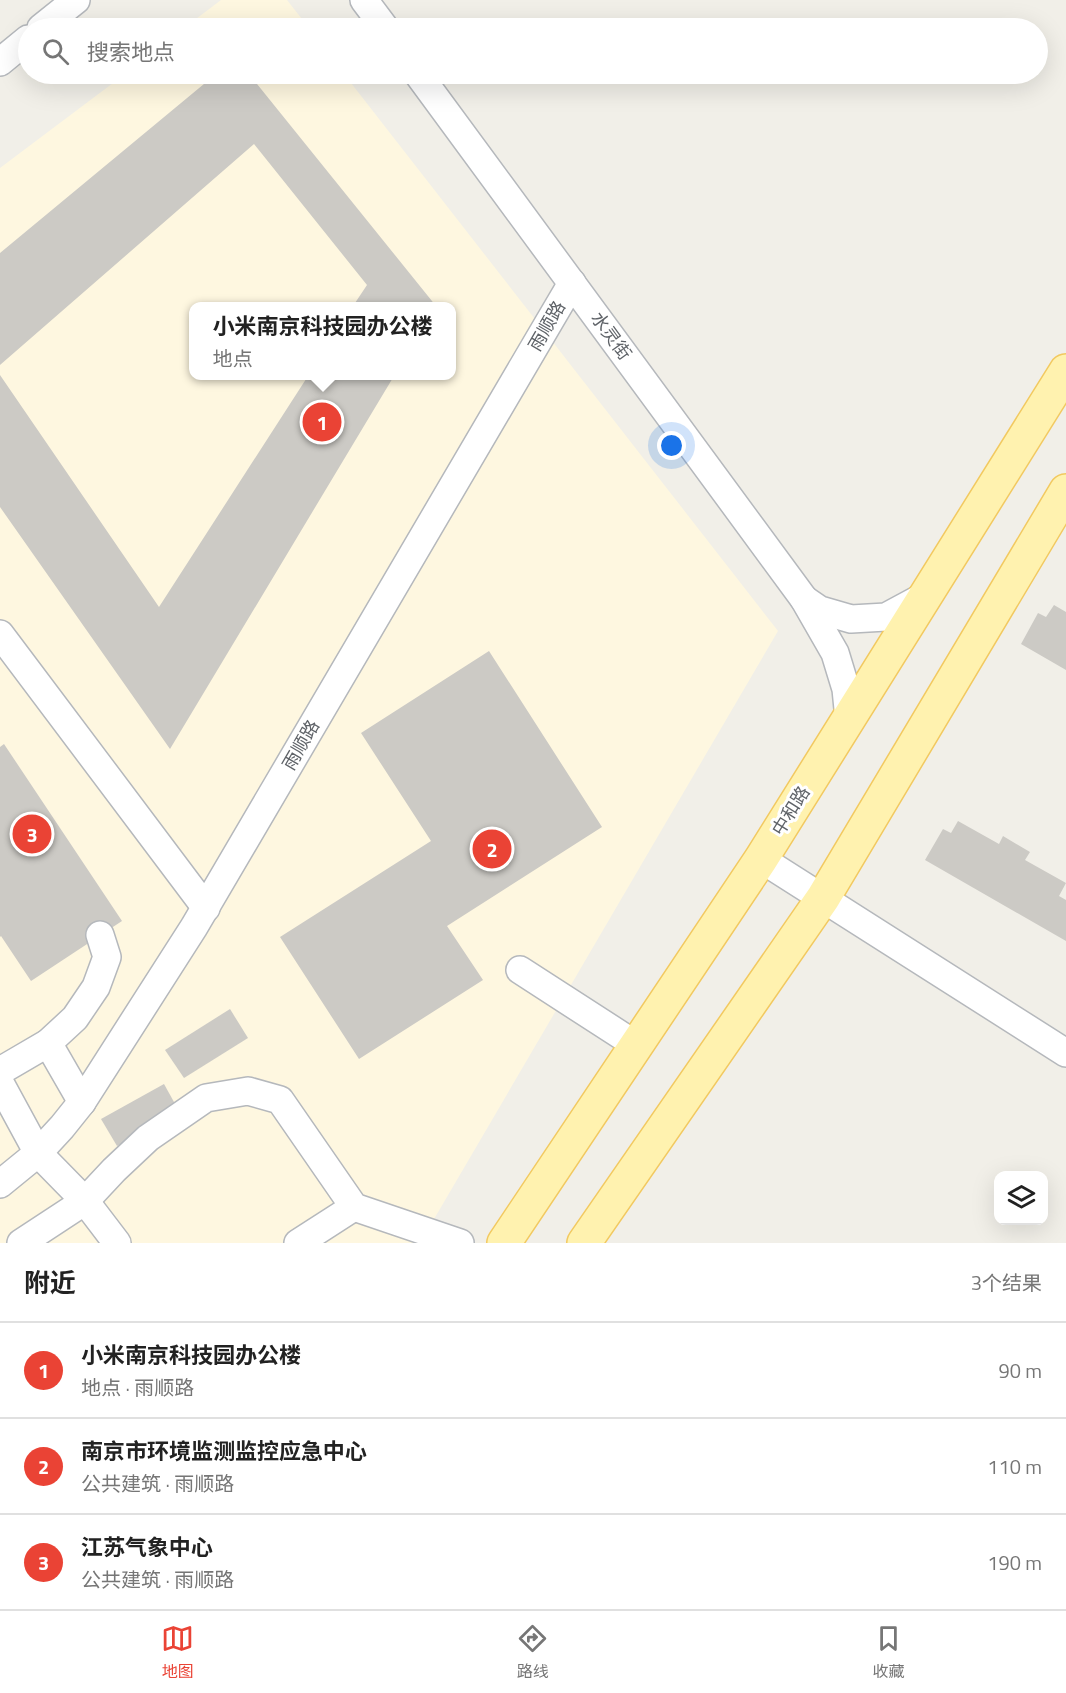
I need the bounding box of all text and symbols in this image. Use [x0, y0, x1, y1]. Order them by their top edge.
search box [18, 18, 1048, 84]
icon: search [39, 35, 72, 68]
text: 搜索地点 [87, 35, 175, 69]
street label: 雨顺路 [521, 296, 572, 356]
popup [189, 302, 456, 380]
street label: 水灵街 [585, 306, 638, 365]
text: 小米南京科技园办公楼 [212, 309, 433, 343]
text: 地点 [212, 343, 252, 374]
pin: 1 [302, 400, 342, 444]
your location [657, 431, 686, 460]
street label: 雨顺路 [275, 715, 326, 775]
street label: 中和路 [765, 781, 816, 841]
pin: 3 [12, 812, 51, 856]
pin: 2 [472, 826, 512, 872]
map controls [994, 1171, 1048, 1225]
button: layers [994, 1171, 1048, 1225]
text: 附近 [24, 1263, 76, 1302]
text: 3个结果 [971, 1267, 1042, 1298]
text: 小米南京科技园办公楼 [81, 1338, 301, 1372]
text: 1 [38, 1355, 49, 1386]
text: 90 m [998, 1355, 1042, 1386]
text: 地点 · 雨顺路 [81, 1372, 194, 1403]
text: 南京市环境监测监控应急中心 [81, 1434, 367, 1468]
text: 2 [38, 1451, 49, 1482]
text: 110 m [987, 1451, 1042, 1482]
text: 公共建筑 · 雨顺路 [81, 1468, 234, 1499]
text: 江苏气象中心 [81, 1530, 213, 1564]
text: 3 [38, 1547, 49, 1578]
text: 190 m [987, 1547, 1042, 1578]
text: 公共建筑 · 雨顺路 [81, 1564, 234, 1595]
tab: 地图 [161, 1622, 194, 1683]
tab: 路线 [516, 1622, 549, 1683]
tab: 收藏 [872, 1622, 905, 1683]

